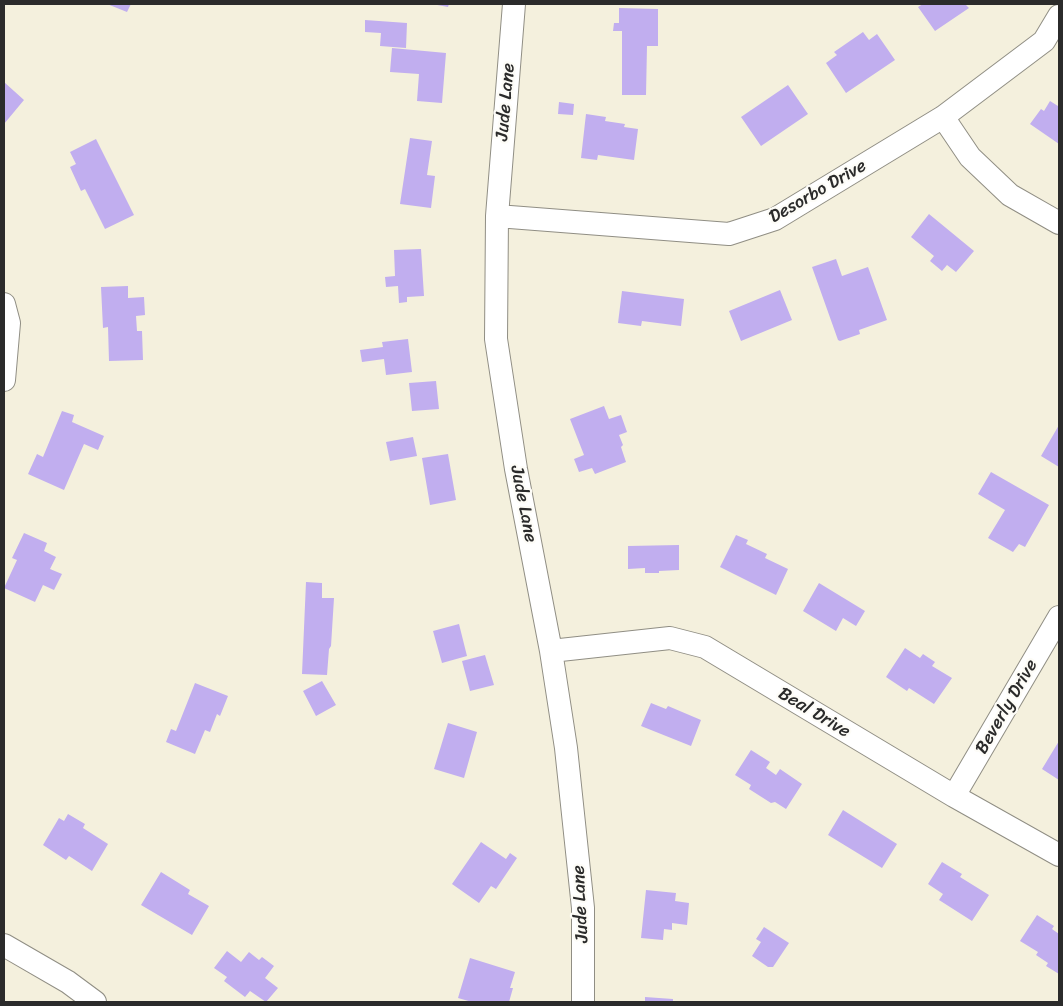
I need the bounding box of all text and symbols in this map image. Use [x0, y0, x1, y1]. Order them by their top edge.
street label: Jude Lane [492, 62, 520, 142]
street label: Desorbo Drive [766, 155, 870, 229]
street label: Jude Lane [505, 464, 541, 544]
street label: Beverly Drive [971, 656, 1043, 758]
street label: Beal Drive [774, 683, 854, 743]
street label: Jude Lane [568, 865, 594, 943]

